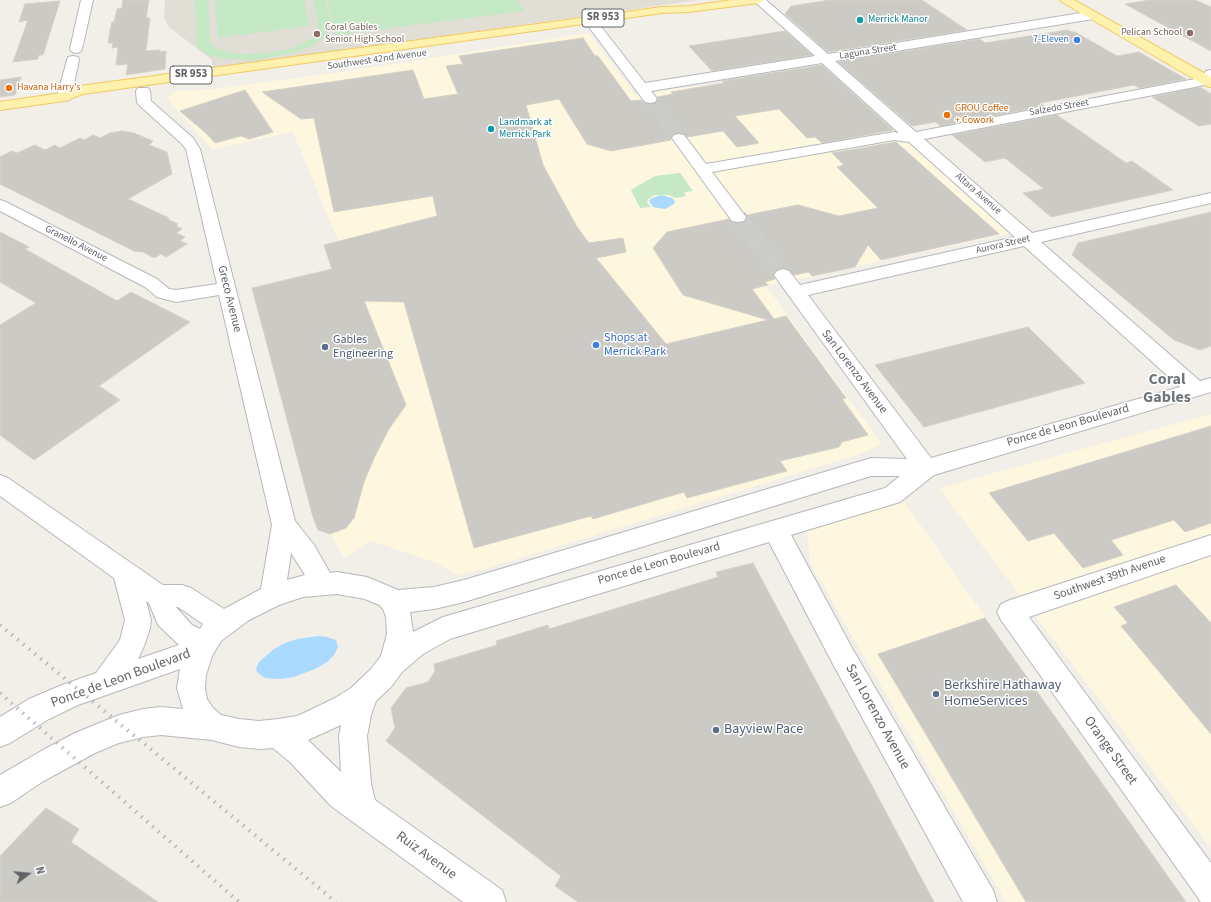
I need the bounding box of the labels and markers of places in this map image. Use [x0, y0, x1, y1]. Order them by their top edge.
place label: Merrick Manor [868, 14, 928, 26]
marker: Merrick Manor [855, 15, 865, 25]
place label: Coral Gables Senior High School [325, 22, 404, 46]
place label: Pelican School [1121, 27, 1182, 39]
marker: Pelican School [1185, 28, 1195, 38]
marker: Coral Gables Senior High School [312, 29, 322, 39]
place label: 7-Eleven [1033, 34, 1069, 46]
marker: 7-Eleven [1072, 35, 1082, 45]
place label: Havana Harry's [17, 82, 80, 94]
marker: Havana Harry's [4, 83, 14, 93]
place label: GROU Coffee + Cowork [955, 103, 1009, 126]
marker: GROU Coffee + Cowork [942, 110, 952, 120]
place label: Landmark at Merrick Park [499, 117, 552, 140]
marker: Landmark at Merrick Park [486, 124, 496, 134]
place label: Shops at Merrick Park [604, 331, 666, 359]
place label: Gables Engineering [333, 333, 393, 361]
marker: Shops at Merrick Park [591, 340, 601, 350]
marker: Gables Engineering [320, 342, 330, 352]
place label: Berkshire Hathaway HomeServices [944, 678, 1061, 710]
marker: Berkshire Hathaway HomeServices [931, 689, 941, 699]
place label: Bayview Pace [724, 722, 803, 738]
marker: Bayview Pace [711, 725, 721, 735]

